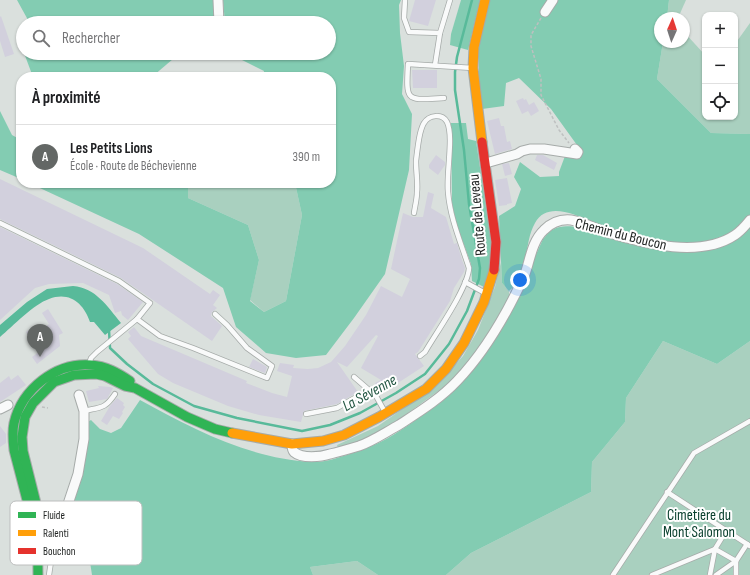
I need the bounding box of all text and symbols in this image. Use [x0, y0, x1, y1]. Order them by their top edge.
north arrow [654, 12, 690, 48]
map controls [702, 12, 738, 120]
button: + [702, 12, 738, 48]
search box [16, 16, 336, 60]
icon: search [30, 27, 52, 49]
text: Rechercher [62, 29, 120, 48]
button: − [702, 48, 738, 84]
button: locate [702, 84, 738, 120]
text: À proximité [32, 88, 100, 108]
text: Les Petits Lions [70, 139, 152, 158]
text: A [42, 149, 48, 165]
text: 390 m [293, 149, 320, 165]
text: École · Route de Béchevienne [70, 158, 197, 174]
street label: Route de Leveau [464, 173, 491, 257]
street label: Chemin du Boucon [573, 214, 669, 255]
your location [510, 270, 530, 290]
pin: A [27, 324, 53, 357]
water label: La Sévenne [339, 371, 400, 416]
legend [10, 501, 142, 565]
park label: Cimetière du Mont Salomon [663, 506, 735, 542]
text: Fluide [43, 509, 65, 522]
text: Ralenti [43, 527, 69, 540]
text: Bouchon [43, 545, 76, 558]

